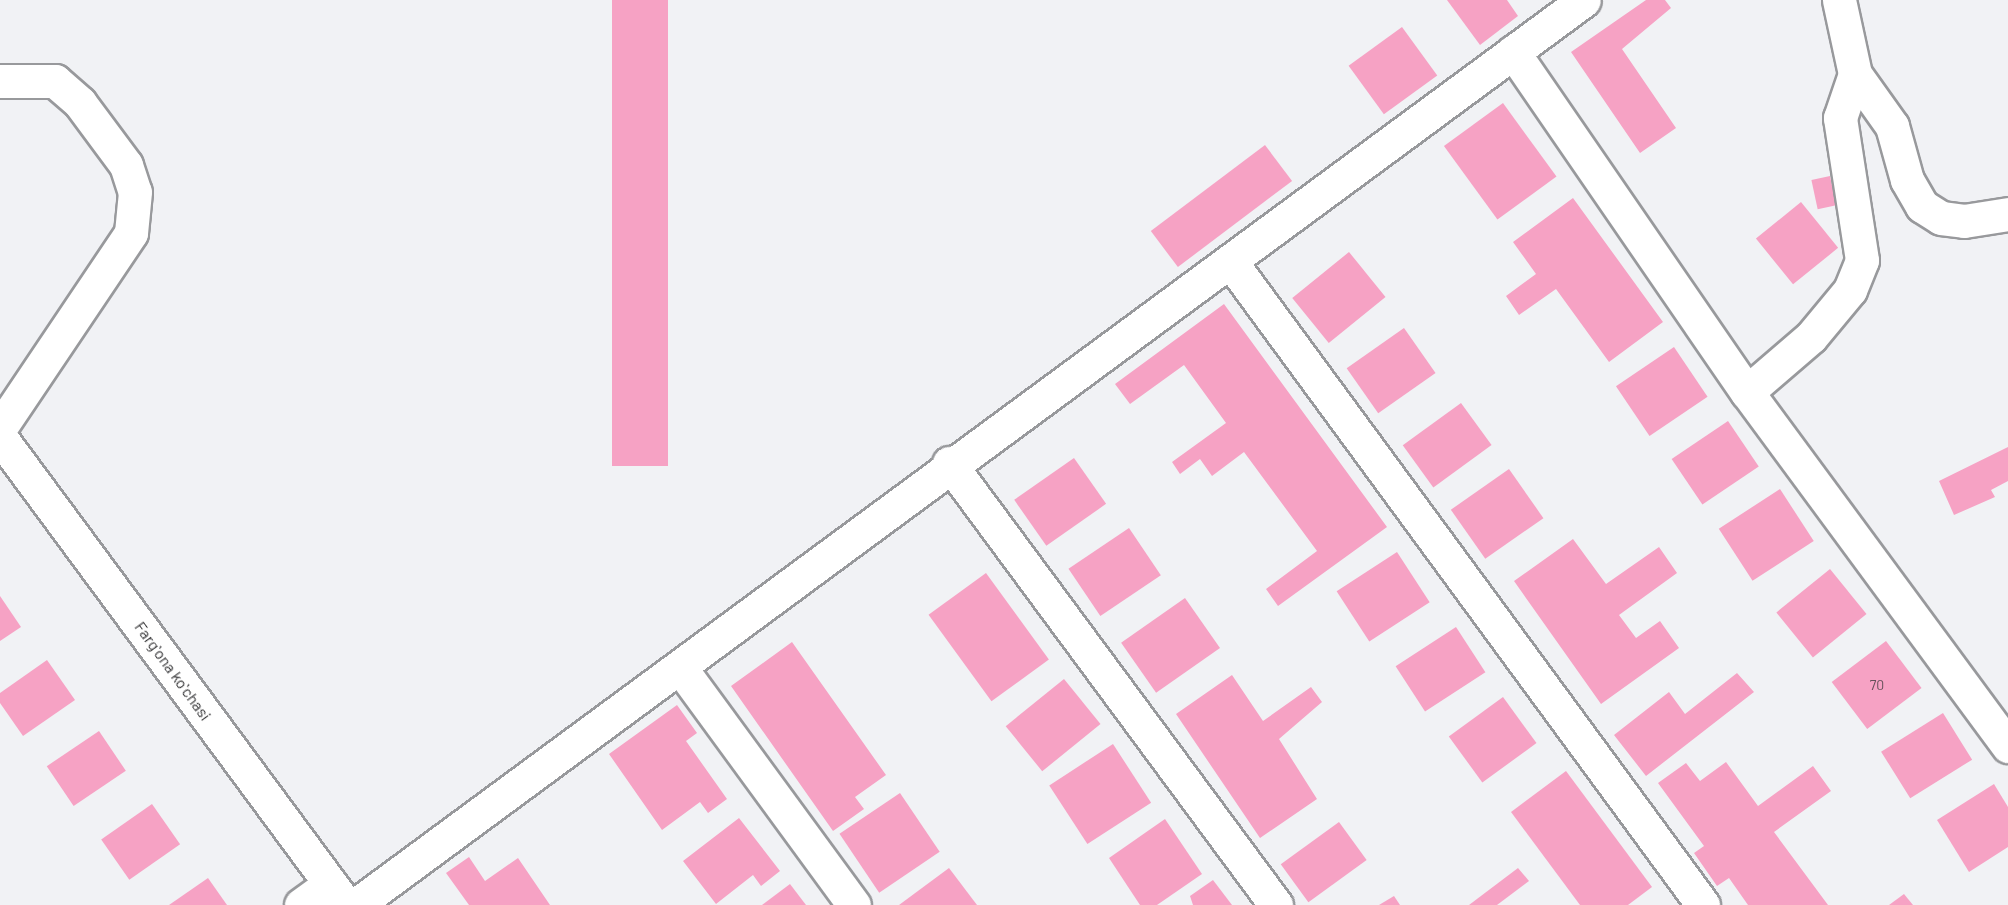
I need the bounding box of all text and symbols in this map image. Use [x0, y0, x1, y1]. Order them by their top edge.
street label: Fargʻona koʻchasi [131, 618, 215, 724]
house number: 70 [1870, 677, 1884, 693]

